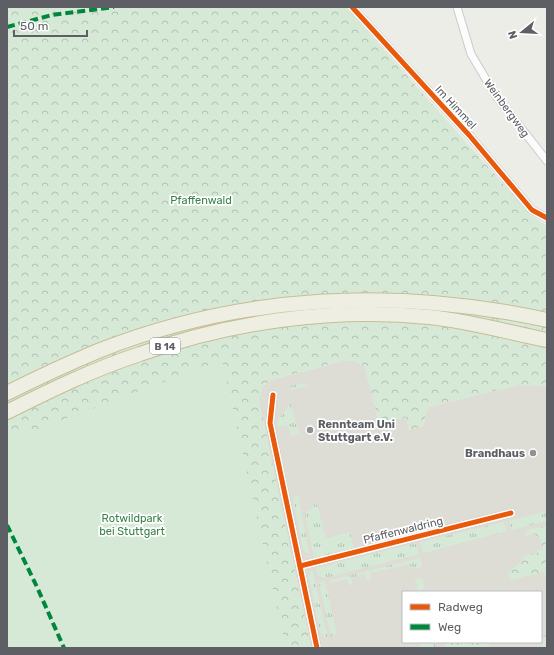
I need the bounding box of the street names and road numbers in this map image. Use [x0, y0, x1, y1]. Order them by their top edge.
street label: Weinbergweg [481, 77, 532, 140]
street label: Im Himmel [432, 83, 479, 132]
road number: B 14 [150, 338, 180, 354]
street label: Pfaffenwaldring [362, 514, 444, 547]

